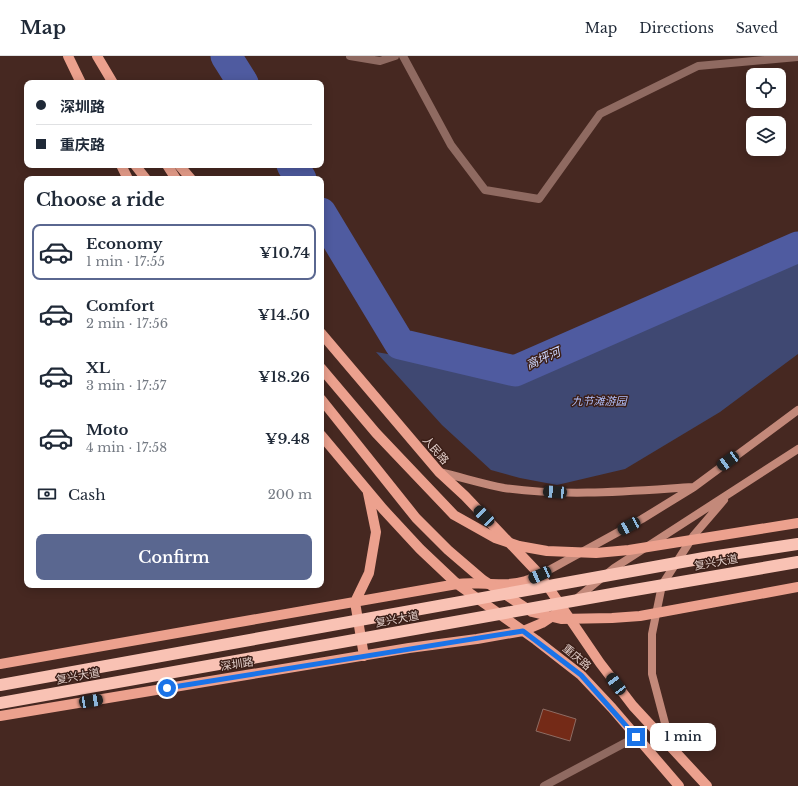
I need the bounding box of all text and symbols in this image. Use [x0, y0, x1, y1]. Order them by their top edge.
text: Map [20, 16, 66, 39]
text: Map [585, 19, 617, 37]
text: Directions [639, 19, 714, 37]
text: Saved [736, 19, 778, 37]
map controls [746, 68, 786, 156]
button: locate [746, 68, 786, 108]
text: 深圳路 [60, 97, 105, 116]
button: layers [746, 116, 786, 156]
text: 重庆路 [60, 135, 105, 154]
text: Choose a ride [36, 189, 165, 211]
icon: car [38, 234, 74, 270]
text: Economy [86, 234, 163, 253]
text: ¥10.74 [259, 243, 310, 262]
text: 1 min · 17:55 [86, 253, 165, 270]
icon: car [38, 296, 74, 332]
text: Comfort [86, 296, 154, 315]
text: ¥14.50 [257, 305, 310, 324]
text: 2 min · 17:56 [86, 315, 168, 332]
water label: 高坪河 [523, 343, 564, 372]
icon: car [38, 358, 74, 394]
text: XL [86, 358, 110, 377]
text: ¥18.26 [258, 367, 310, 386]
text: 3 min · 17:57 [86, 377, 166, 394]
park label: 九节滩游园 [572, 394, 628, 408]
icon: car [38, 420, 74, 456]
text: Moto [86, 420, 128, 439]
text: ¥9.48 [265, 429, 310, 448]
street label: 人民路 [420, 433, 452, 467]
text: 4 min · 17:58 [86, 439, 167, 456]
car [715, 449, 741, 473]
icon: cash [36, 483, 58, 505]
text: Cash [68, 485, 105, 504]
car [543, 485, 567, 499]
text: 200 m [268, 486, 312, 503]
car [471, 503, 497, 529]
car [616, 515, 642, 537]
button: Confirm [36, 534, 312, 580]
street label: 复兴大道 [693, 551, 739, 573]
car [527, 565, 553, 585]
street label: 复兴大道 [374, 608, 420, 630]
street label: 重庆路 [560, 641, 594, 673]
street label: 深圳路 [220, 655, 254, 673]
street label: 复兴大道 [55, 665, 101, 687]
car [604, 671, 628, 697]
route start [158, 679, 176, 697]
car [78, 693, 104, 709]
callout: 1 min [650, 723, 716, 751]
route end [627, 728, 645, 746]
text: 1 min [664, 728, 702, 745]

